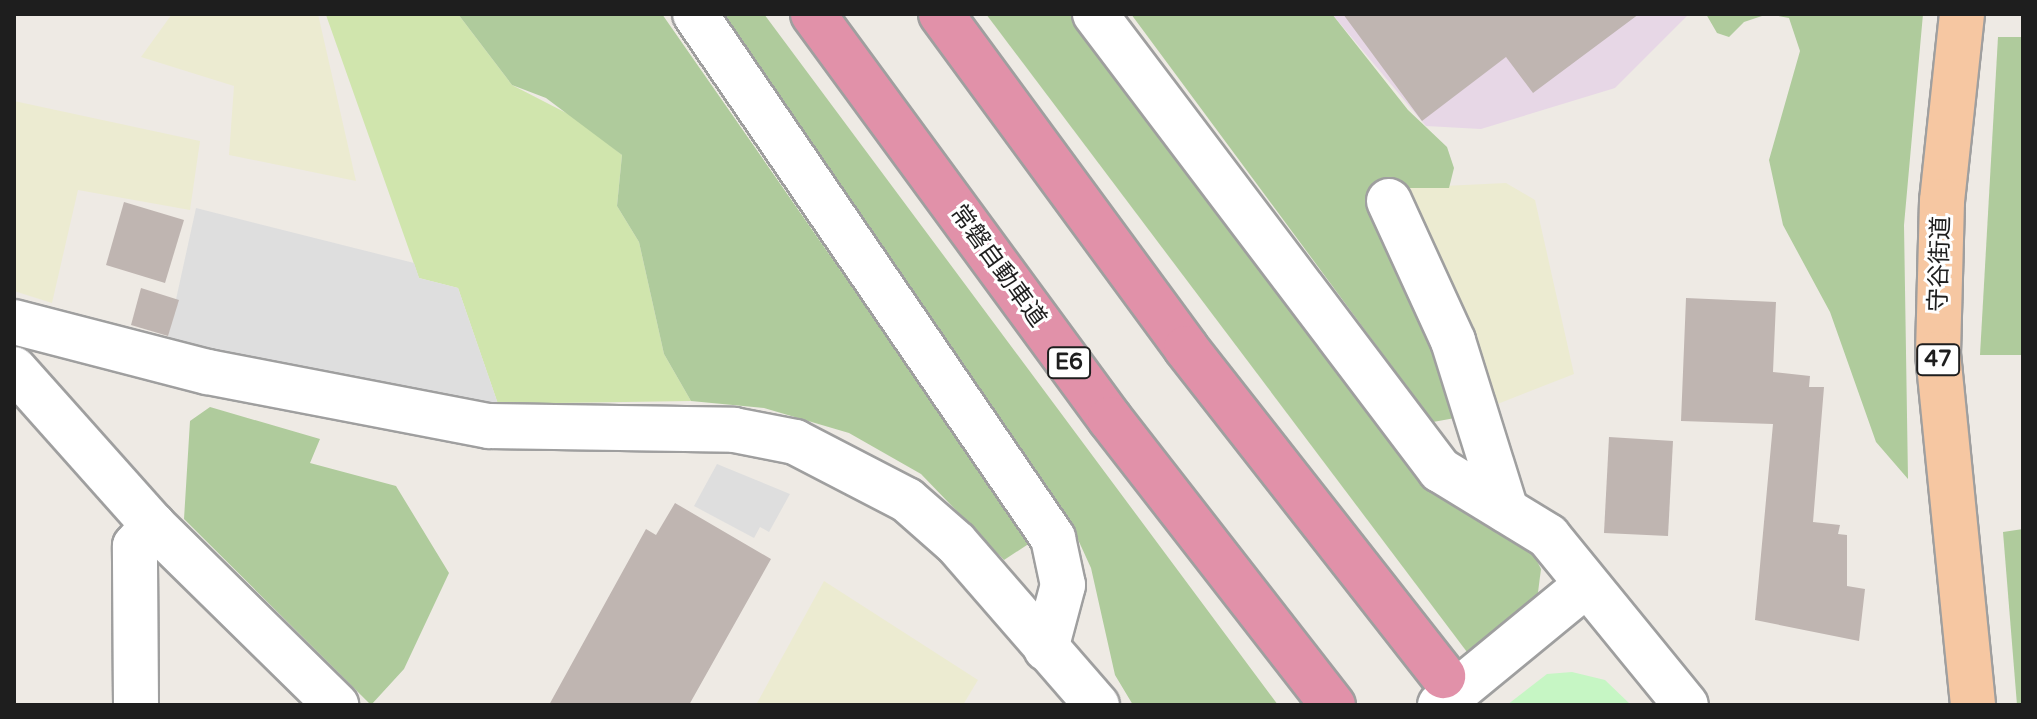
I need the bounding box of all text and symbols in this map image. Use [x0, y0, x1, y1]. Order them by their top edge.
street label: 常磐自動車道 [944, 199, 1052, 333]
street label: 守谷街道 [1924, 216, 1956, 312]
road number: 47 [1916, 342, 1960, 378]
road number: E6 [1047, 345, 1091, 381]

